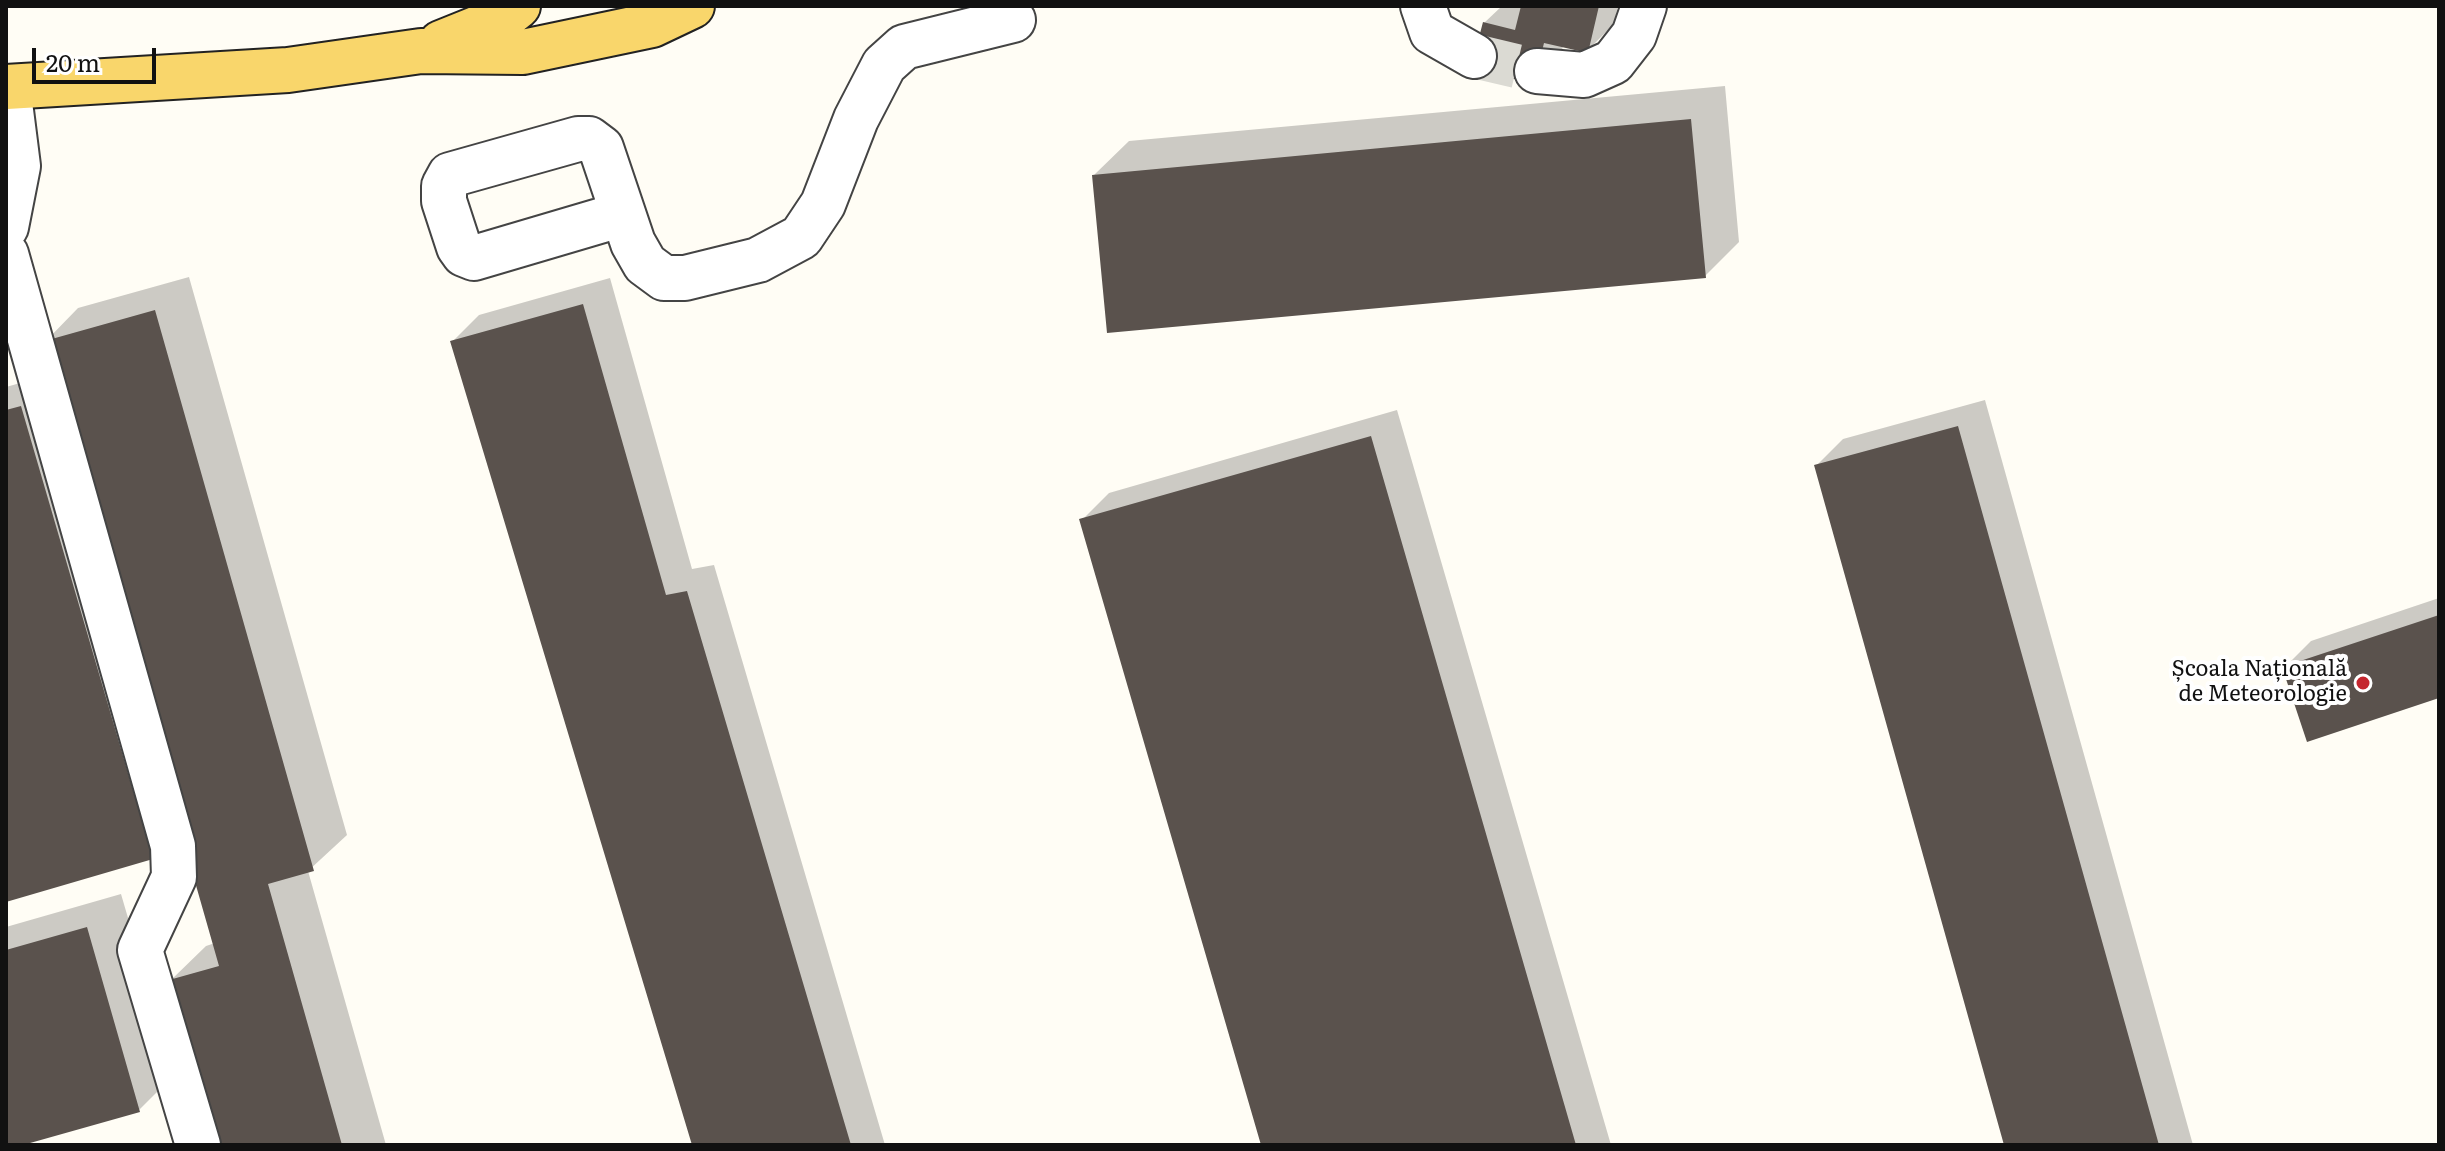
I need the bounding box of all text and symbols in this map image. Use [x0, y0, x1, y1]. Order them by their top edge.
scale bar [36, 32, 160, 82]
text: 20 m [46, 44, 100, 79]
place label: Școala Națională de Meteorologie [2172, 657, 2347, 708]
marker: Școala Națională de Meteorologie [2354, 674, 2372, 692]

